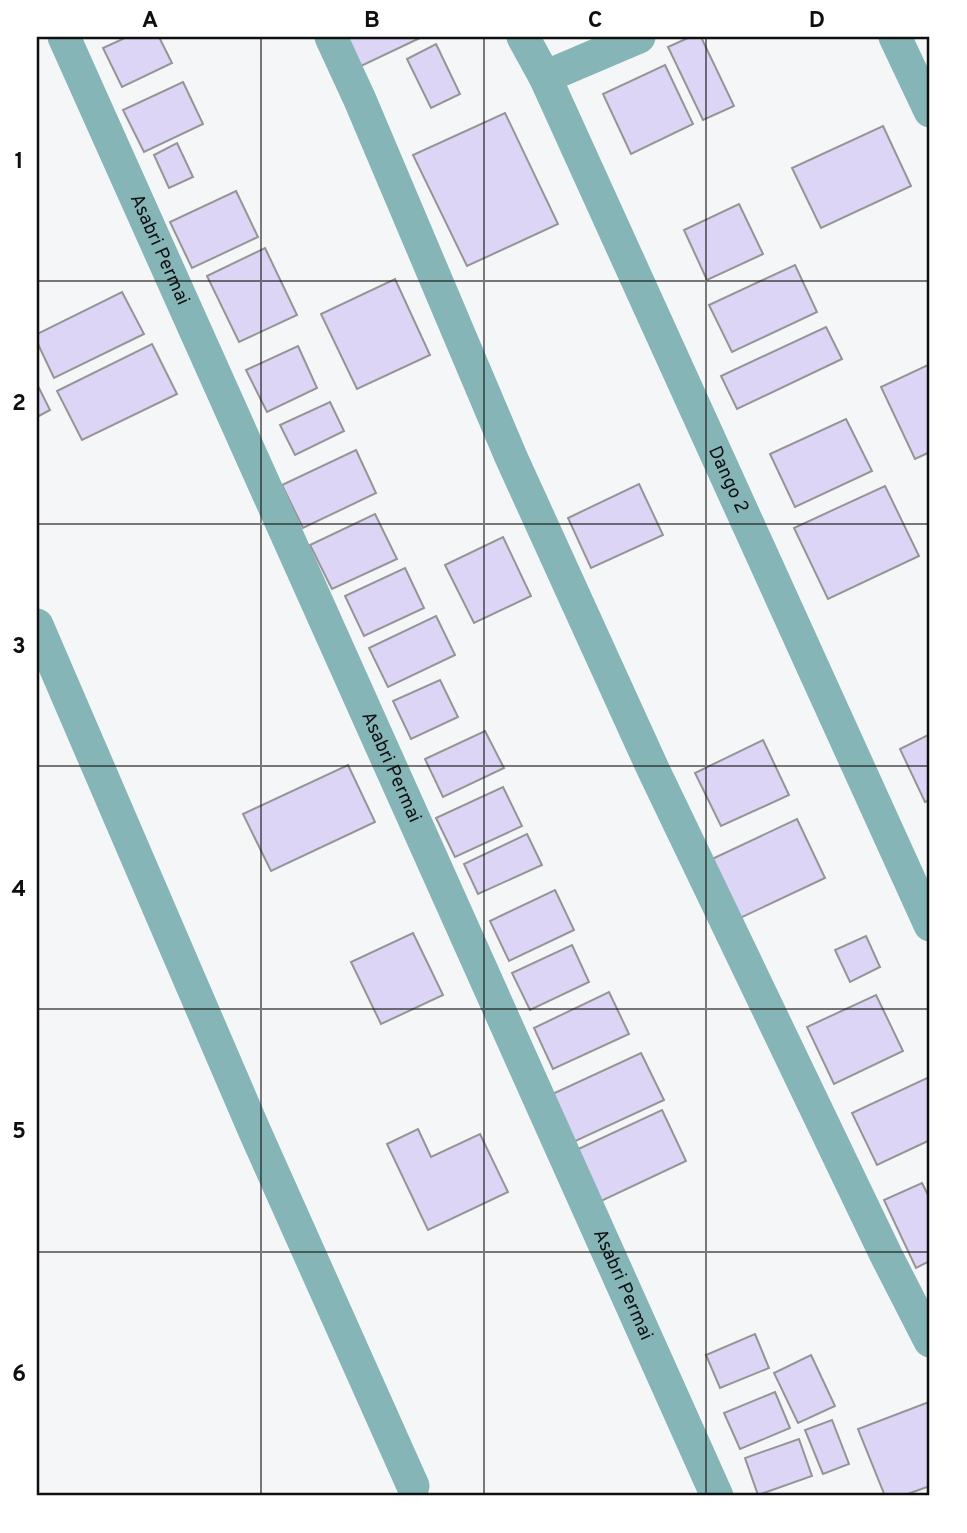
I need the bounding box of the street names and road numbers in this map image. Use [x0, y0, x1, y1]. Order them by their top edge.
street label: Asabri Permai [124, 190, 195, 309]
street label: Dango 2 [702, 442, 754, 517]
street label: Asabri Permai [355, 708, 426, 827]
street label: Asabri Permai [587, 1225, 658, 1344]

